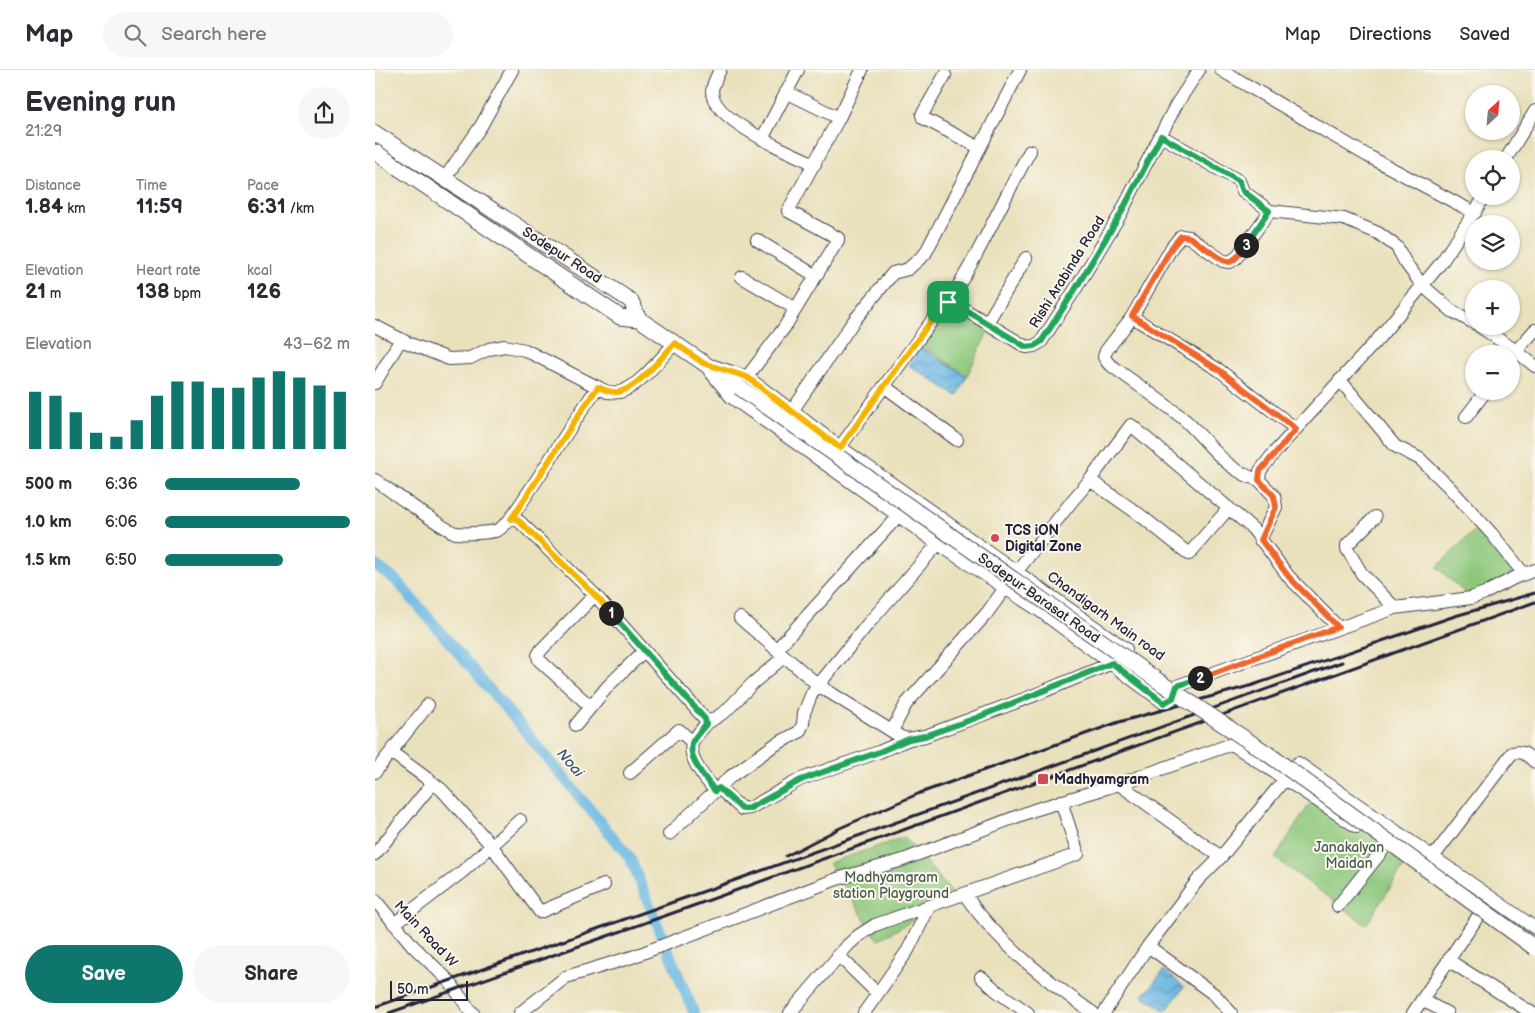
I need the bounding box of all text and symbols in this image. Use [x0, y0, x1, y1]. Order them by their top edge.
search box [103, 12, 453, 57]
text: Map [25, 20, 73, 49]
icon: search [121, 21, 149, 49]
text: Search here [161, 23, 267, 46]
text: Map [1285, 24, 1321, 45]
text: Directions [1349, 24, 1431, 45]
text: Saved [1459, 24, 1510, 45]
north arrow [1465, 85, 1520, 140]
map controls [1465, 85, 1520, 400]
text: Evening run [25, 86, 176, 119]
button: share [298, 87, 350, 139]
text: 21:29 [25, 122, 62, 141]
button: locate [1465, 150, 1520, 205]
text: Distance [25, 177, 81, 194]
text: Time [136, 177, 167, 194]
text: Pace [247, 177, 279, 194]
text: 1.84 [25, 194, 63, 219]
text: 11:59 [136, 194, 183, 219]
text: 6:31 [247, 194, 286, 219]
text: km [63, 200, 86, 217]
text: /km [286, 200, 314, 217]
street label: Rishi Arabinda Road [1026, 213, 1108, 331]
button: layers [1465, 215, 1520, 270]
street label: Sodepur Road [519, 223, 605, 287]
pin: 3 [1233, 232, 1259, 258]
text: 3 [1242, 237, 1251, 254]
text: Elevation [25, 262, 83, 279]
text: Heart rate [136, 262, 201, 279]
text: kcal [247, 262, 272, 279]
text: 21 [25, 279, 46, 304]
text: 138 [136, 279, 170, 304]
text: 126 [247, 279, 281, 304]
button: + [1465, 280, 1520, 335]
pin [927, 281, 969, 323]
text: m [46, 285, 61, 302]
text: bpm [170, 285, 201, 302]
icon: arrive [934, 288, 962, 316]
text: Elevation [25, 335, 92, 354]
text: 43–62 m [283, 335, 350, 354]
button: − [1465, 345, 1520, 400]
text: 500 m [25, 475, 72, 494]
text: 6:36 [105, 475, 138, 494]
text: 1.0 km [25, 513, 72, 532]
text: 6:06 [105, 513, 137, 532]
place label: TCS iON Digital Zone [1005, 522, 1082, 555]
marker: TCS iON Digital Zone [989, 532, 1001, 544]
street label: Sodepur-Barasat Road [975, 549, 1103, 647]
text: 1.5 km [25, 551, 71, 570]
text: 6:50 [105, 551, 137, 570]
street label: Chandigarh Main road [1044, 568, 1168, 664]
pin: 1 [599, 600, 623, 626]
text: 1 [609, 605, 614, 622]
pin: 2 [1187, 666, 1213, 690]
text: 2 [1196, 670, 1205, 687]
water label: Noai [552, 745, 588, 782]
place label: Madhyamgram [1054, 771, 1149, 788]
marker: Madhyamgram [1036, 772, 1050, 786]
park label: Janakalyan Maidan [1314, 839, 1384, 872]
park label: Madhyamgram station Playground [833, 869, 949, 902]
street label: Main Road W [391, 897, 461, 971]
button: Save [25, 945, 183, 1003]
button: Share [193, 945, 350, 1003]
scale bar [390, 978, 467, 1001]
text: 50 m [397, 981, 429, 998]

